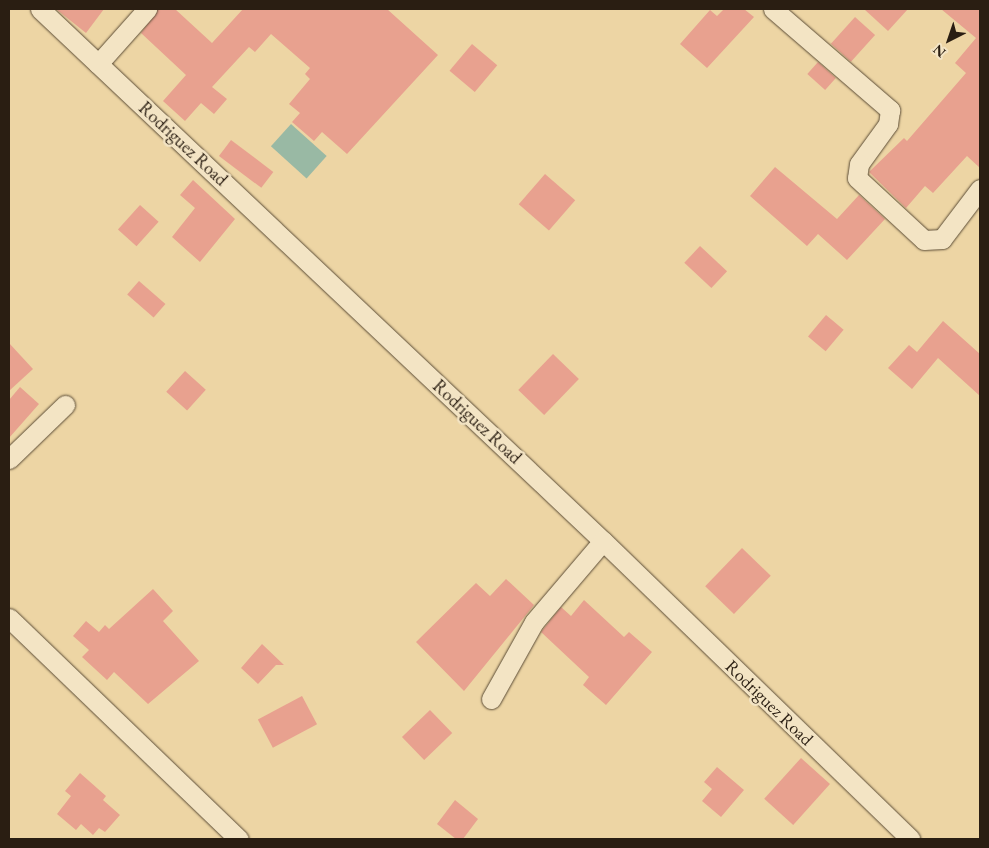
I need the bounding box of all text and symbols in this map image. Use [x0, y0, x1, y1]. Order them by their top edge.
north arrow [924, 15, 974, 65]
text: N [929, 41, 949, 62]
street label: Rodriguez Road [134, 97, 232, 191]
street label: Rodriguez Road [428, 375, 526, 469]
street label: Rodriguez Road [721, 656, 817, 750]

